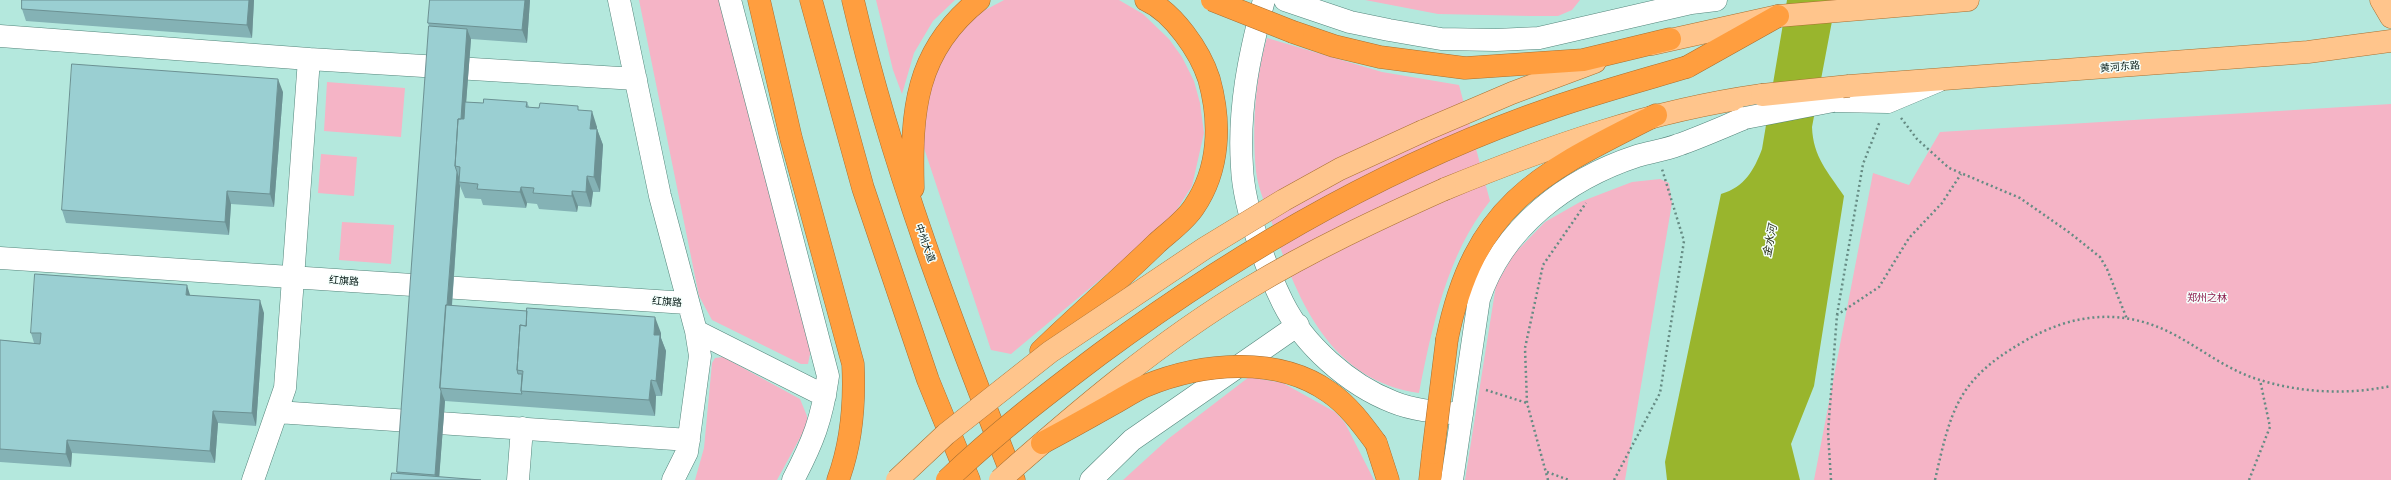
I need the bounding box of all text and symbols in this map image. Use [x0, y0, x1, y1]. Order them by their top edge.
street label: 黄河东路 [2100, 59, 2140, 75]
street label: 中州大道 [913, 222, 937, 264]
water label: 金水河 [1760, 224, 1780, 258]
street label: 红旗路 [329, 274, 359, 288]
park label: 郑州之林 [2187, 292, 2227, 304]
street label: 红旗路 [652, 295, 682, 309]

